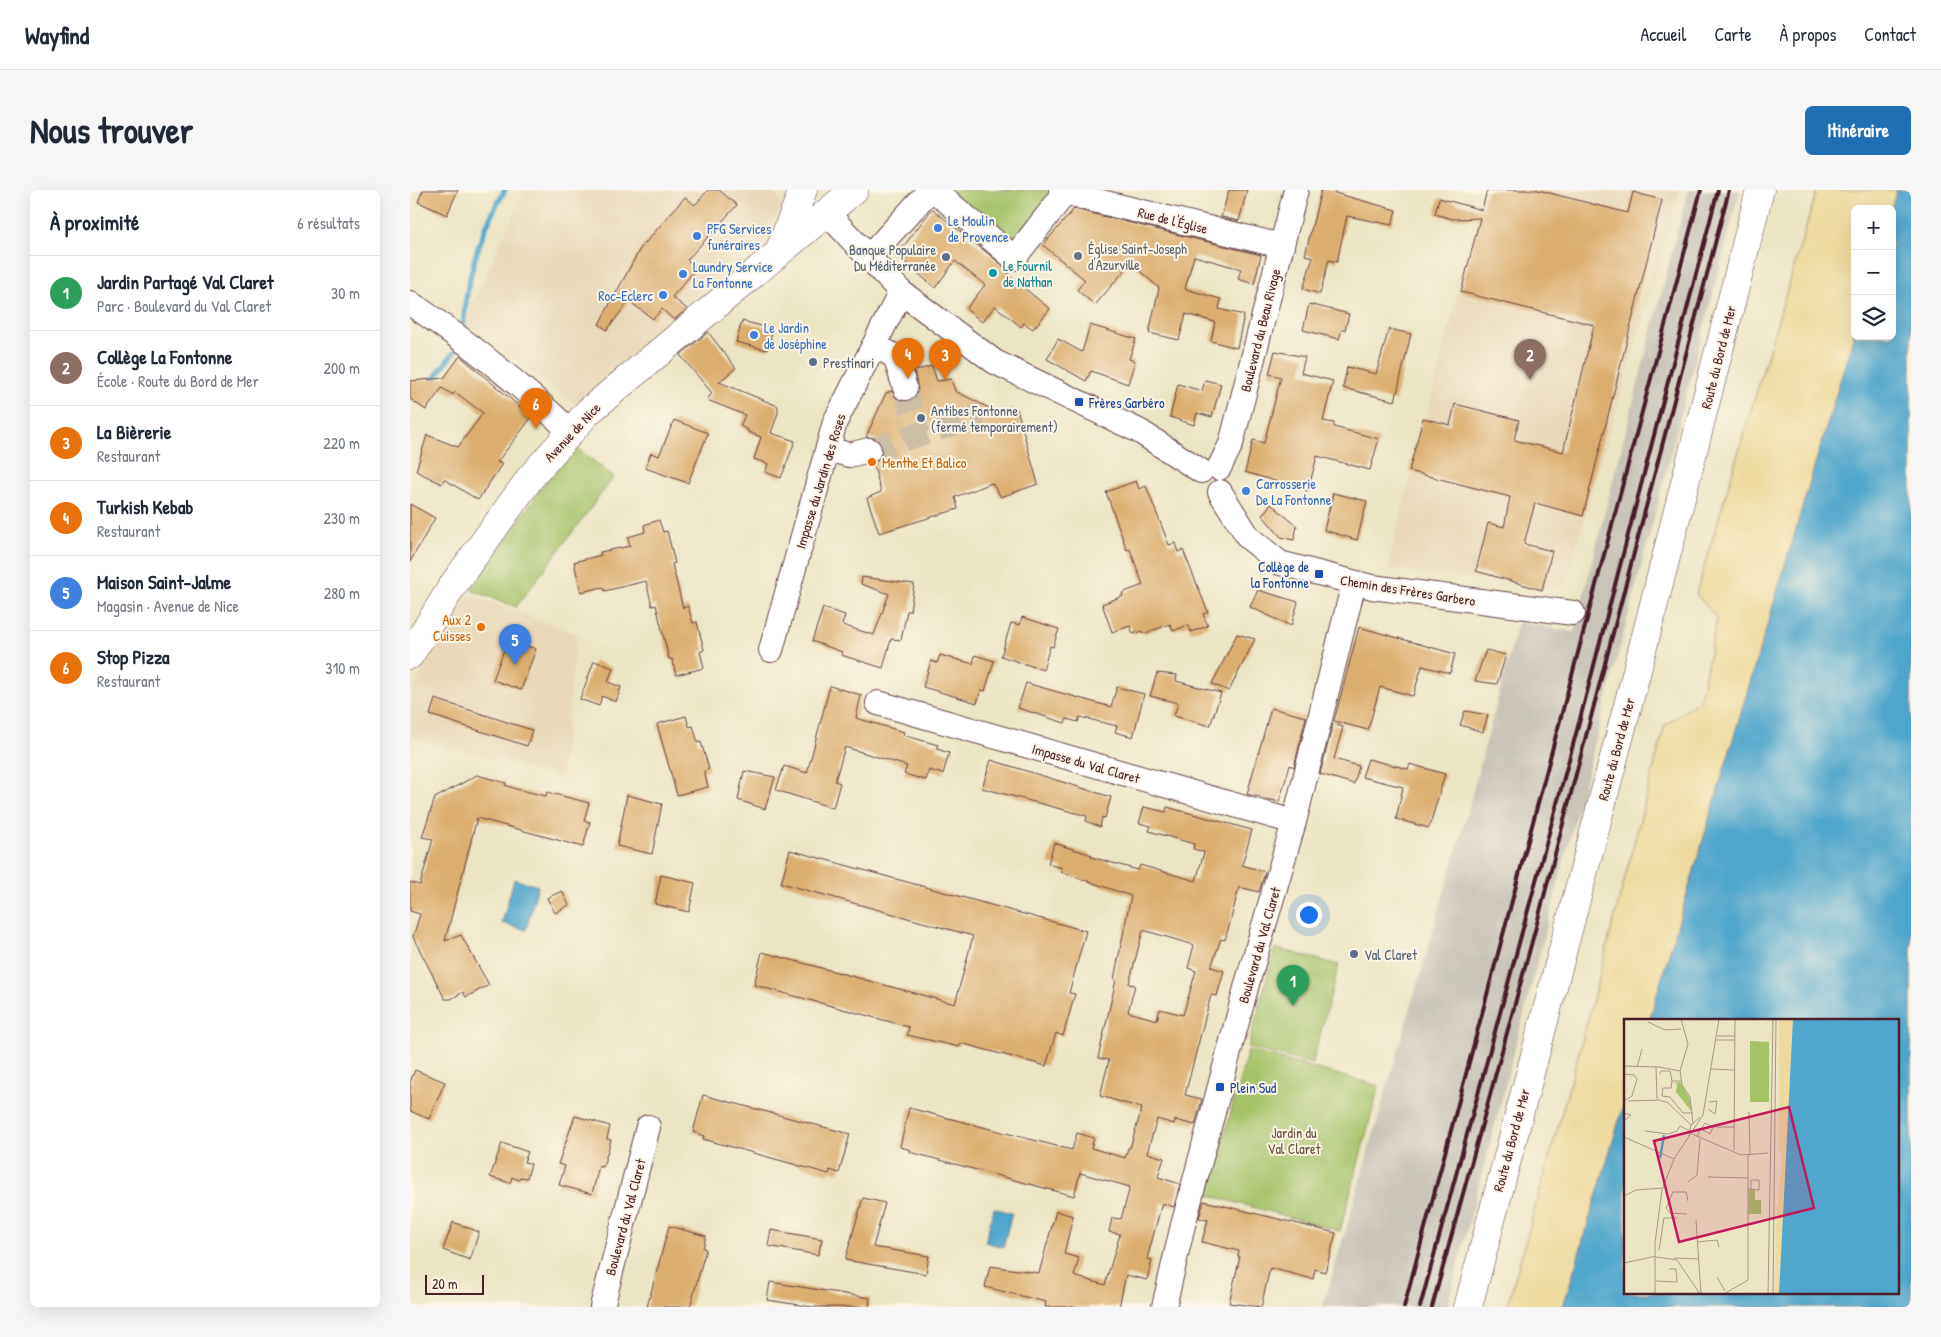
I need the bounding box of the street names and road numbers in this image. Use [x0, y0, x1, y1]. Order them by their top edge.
street label: Rue de l'Église [1136, 202, 1210, 239]
street label: Boulevard du Beau Rivage [1235, 266, 1286, 394]
street label: Route du Bord de Mer [1696, 303, 1740, 411]
street label: Avenue de Nice [540, 398, 605, 466]
street label: Impasse du Jardin des Roses [790, 411, 851, 551]
street label: Chemin des Frères Garbero [1339, 570, 1477, 610]
street label: Route du Bord de Mer [1593, 695, 1639, 803]
street label: Impasse du Val Claret [1030, 739, 1142, 788]
street label: Boulevard du Val Claret [1233, 885, 1285, 1005]
street label: Route du Bord de Mer [1488, 1086, 1534, 1194]
street label: Boulevard du Val Claret [600, 1156, 650, 1277]

